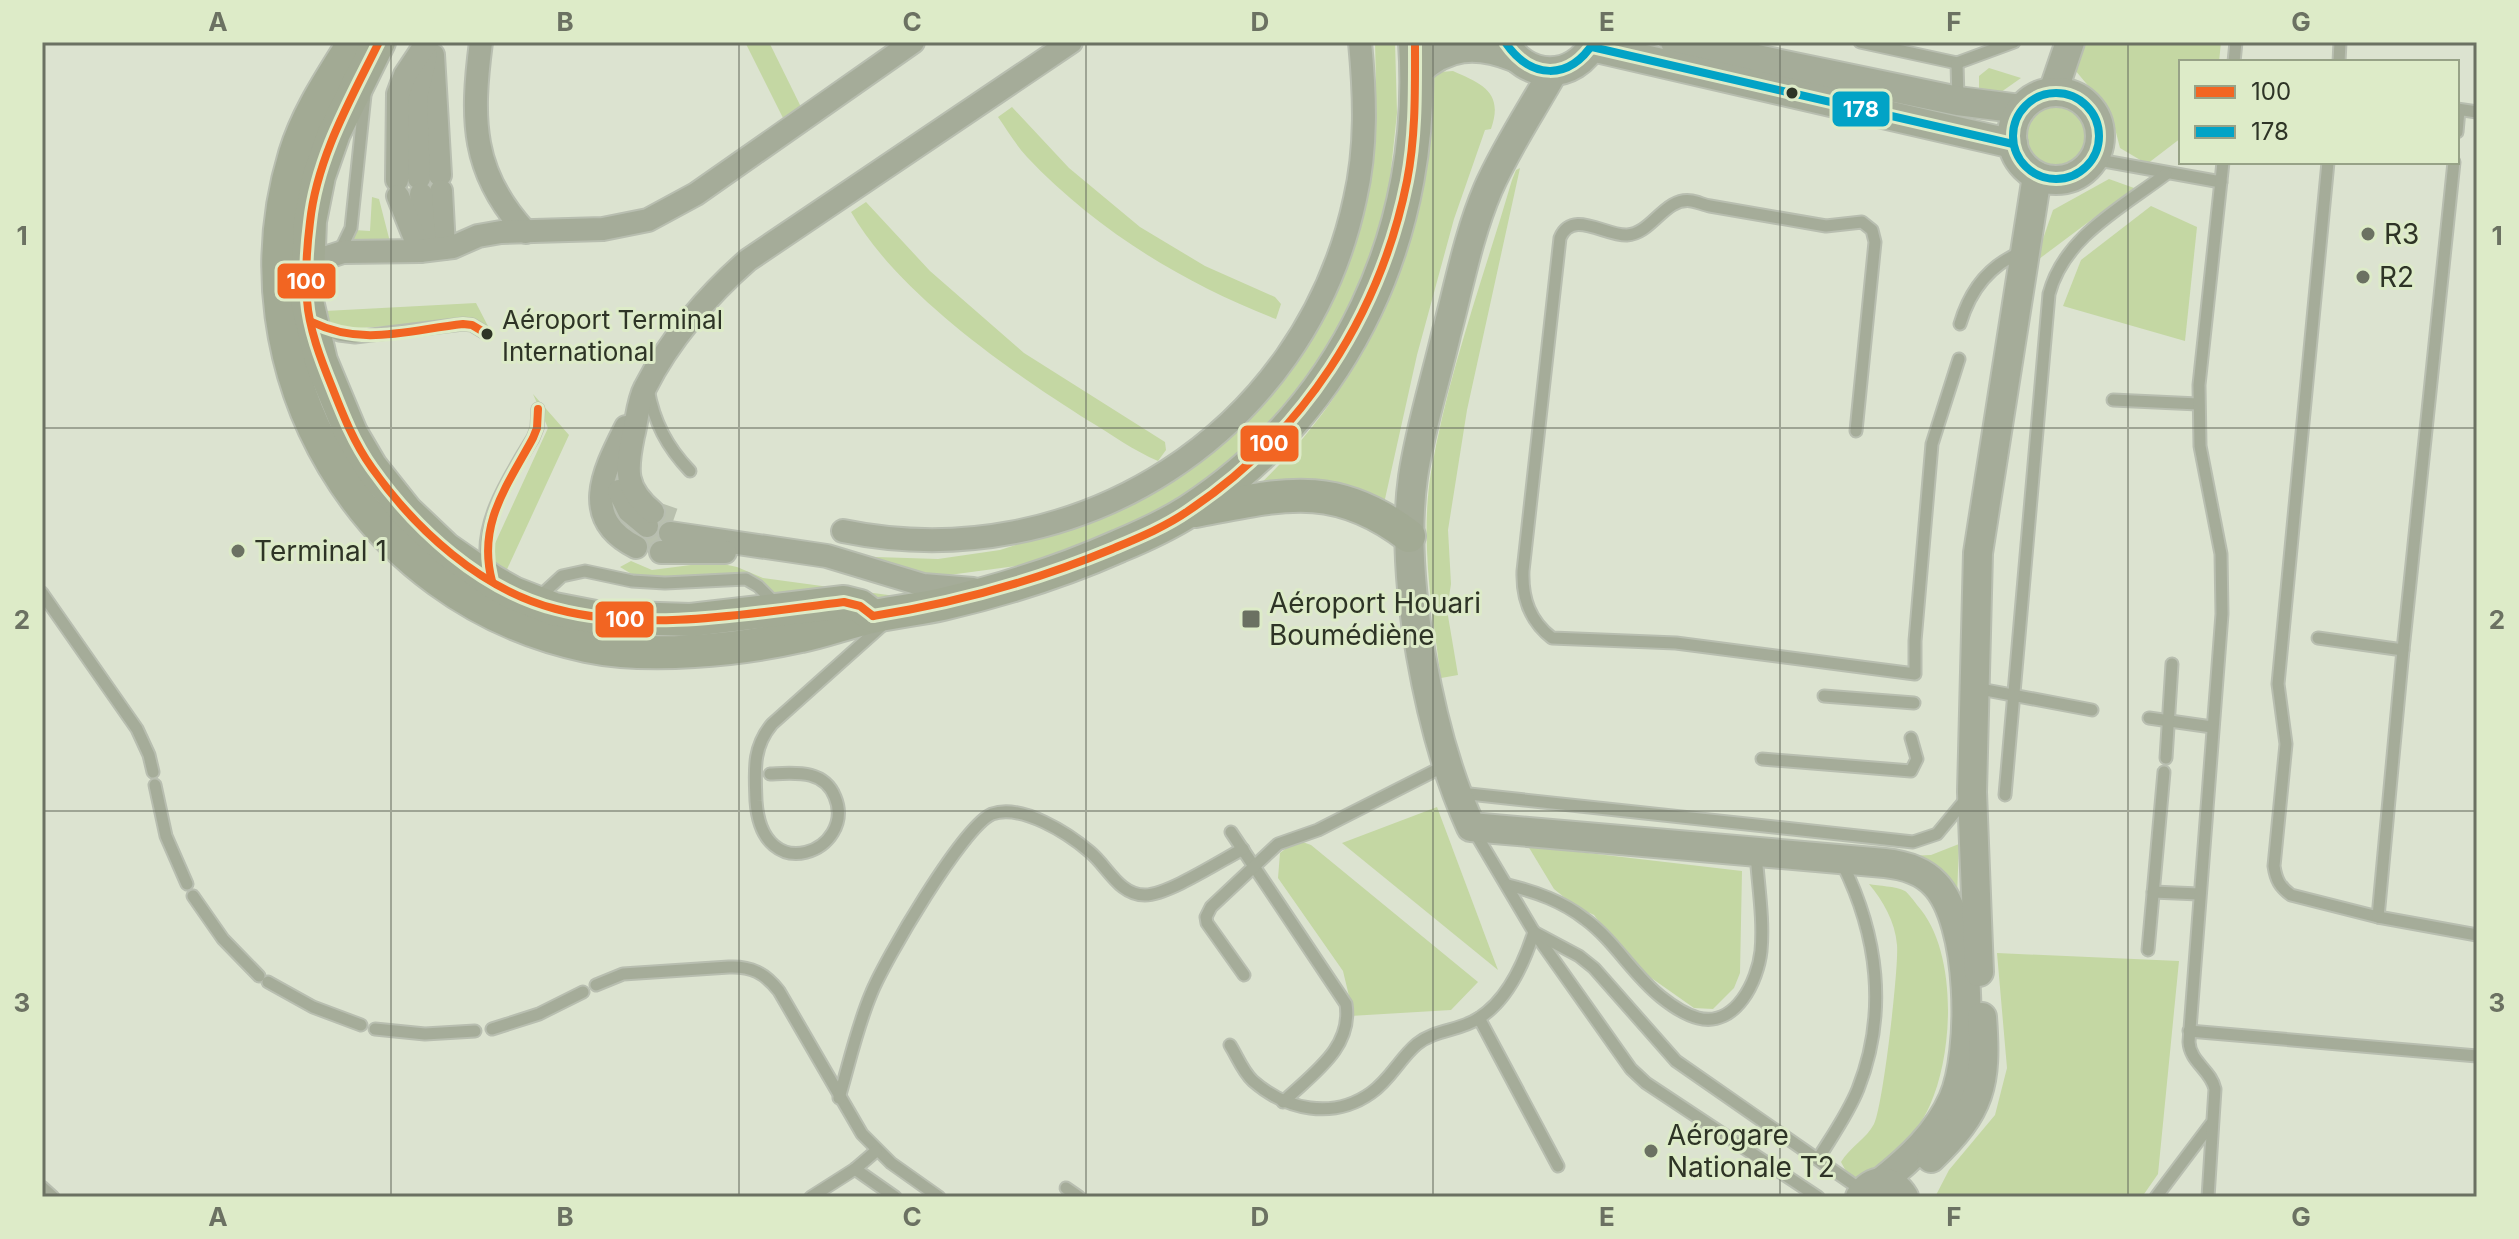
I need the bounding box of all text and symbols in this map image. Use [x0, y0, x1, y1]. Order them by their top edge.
text: A [208, 6, 228, 37]
text: B [556, 6, 574, 37]
text: C [902, 6, 922, 37]
text: D [1251, 6, 1269, 37]
text: E [1599, 6, 1615, 37]
text: F [1946, 6, 1962, 37]
text: G [2291, 6, 2311, 37]
legend [2179, 60, 2459, 164]
text: 100 [2251, 77, 2291, 106]
unlabelled marker [1784, 85, 1800, 101]
line badge: 178 [1831, 90, 1891, 128]
text: 178 [1843, 96, 1879, 122]
text: 178 [2251, 117, 2289, 146]
place label: R3 [2384, 217, 2419, 251]
text: 1 [16, 220, 28, 251]
text: 1 [2491, 220, 2503, 251]
marker: R3 [2359, 225, 2377, 243]
place label: R2 [2379, 260, 2414, 294]
line badge: 100 [276, 262, 337, 300]
text: 100 [286, 268, 326, 294]
marker: R2 [2354, 268, 2372, 286]
place label: Aéroport Terminal International [502, 304, 723, 367]
marker: Aéroport Terminal International [479, 326, 495, 342]
line badge: 100 [1239, 424, 1300, 463]
text: 100 [1249, 430, 1289, 456]
place label: Terminal 1 [254, 534, 387, 568]
marker: Terminal 1 [229, 542, 247, 560]
place label: Aéroport Houari Boumédiène [1269, 586, 1481, 652]
line badge: 100 [594, 600, 655, 639]
text: 2 [14, 604, 30, 635]
text: 2 [2489, 604, 2505, 635]
text: 100 [605, 606, 645, 632]
marker: Aéroport Houari Boumédiène [1240, 608, 1262, 630]
text: 3 [14, 987, 30, 1018]
text: 3 [2489, 987, 2505, 1018]
place label: Aérogare Nationale T2 [1667, 1118, 1835, 1184]
marker: Aérogare Nationale T2 [1642, 1142, 1660, 1160]
text: A [208, 1201, 228, 1232]
text: B [556, 1201, 574, 1232]
text: C [902, 1201, 922, 1232]
text: D [1251, 1201, 1269, 1232]
text: E [1599, 1201, 1615, 1232]
text: F [1946, 1201, 1962, 1232]
text: G [2291, 1201, 2311, 1232]

